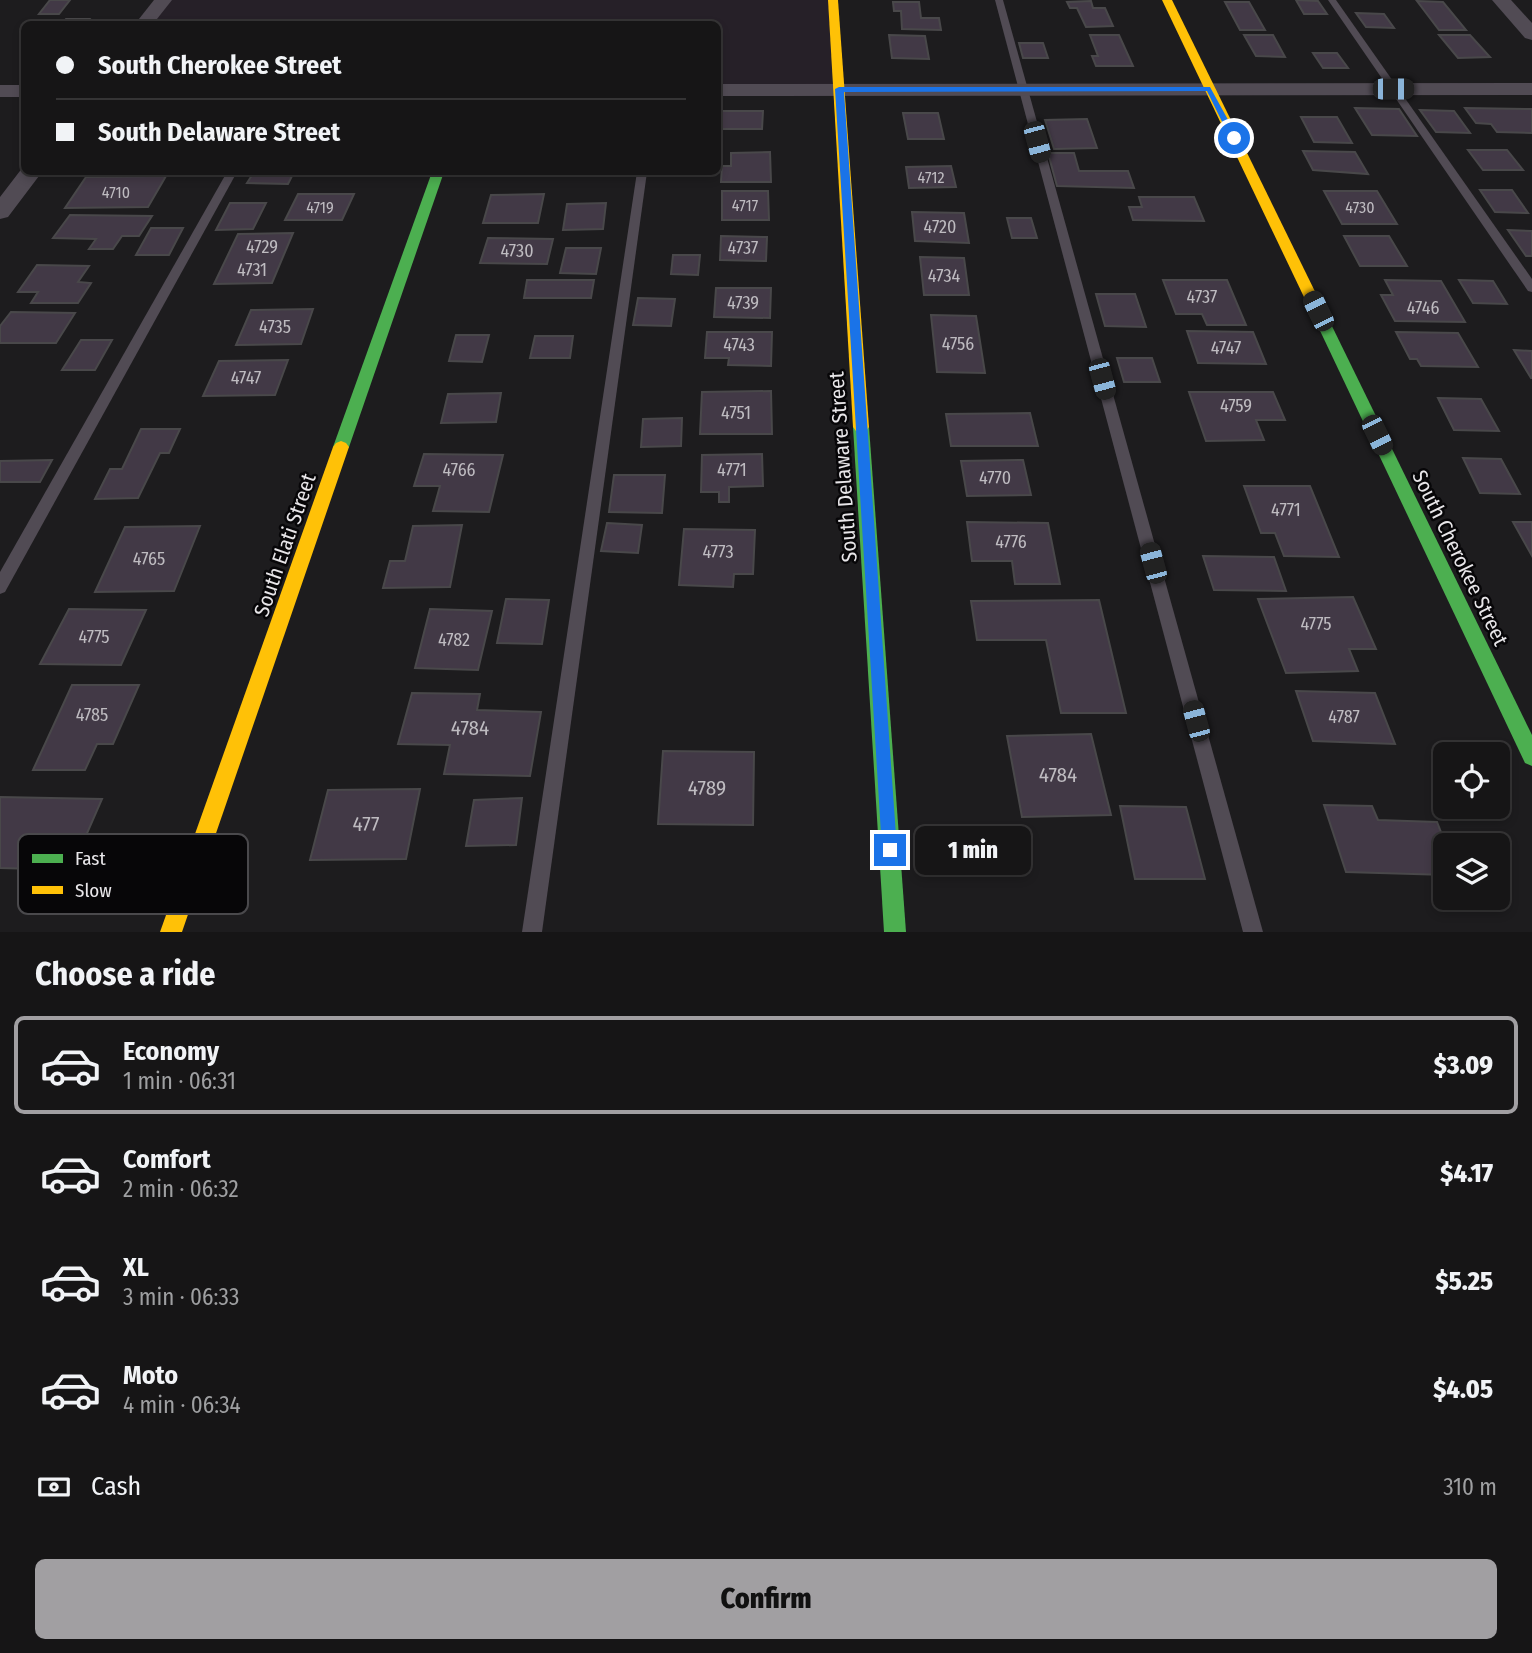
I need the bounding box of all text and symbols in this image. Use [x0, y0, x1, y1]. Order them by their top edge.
text: South Cherokee Street [98, 50, 342, 81]
car [1373, 79, 1415, 100]
text: South Delaware Street [98, 117, 340, 148]
car [1022, 119, 1053, 165]
route start [1218, 122, 1250, 154]
house number: 4712 [917, 168, 945, 187]
house number: 4710 [102, 183, 130, 202]
house number: 4717 [732, 196, 759, 215]
house number: 4719 [306, 198, 334, 217]
house number: 4730 [1345, 198, 1375, 217]
house number: 4720 [924, 216, 956, 238]
house number: 4729 [246, 236, 278, 258]
house number: 4737 [728, 237, 758, 259]
house number: 4730 [500, 240, 534, 262]
house number: 4731 [237, 259, 267, 281]
house number: 4734 [928, 265, 960, 287]
house number: 4737 [1187, 286, 1217, 308]
car [1300, 288, 1337, 334]
house number: 4739 [727, 292, 759, 314]
house number: 4746 [1407, 297, 1439, 319]
house number: 4735 [259, 316, 291, 338]
house number: 4756 [942, 333, 974, 355]
house number: 4743 [723, 334, 755, 356]
house number: 4747 [1211, 337, 1241, 359]
car [1087, 356, 1118, 402]
house number: 4747 [231, 367, 261, 389]
street label: South Delaware Street [823, 371, 863, 563]
house number: 4759 [1220, 395, 1252, 417]
house number: 4751 [721, 402, 751, 424]
car [1359, 412, 1396, 458]
house number: 4766 [442, 459, 476, 481]
house number: 4771 [717, 459, 747, 481]
street label: South Cherokee Street [1406, 466, 1514, 650]
house number: 4770 [979, 467, 1011, 489]
street label: South Elati Street [248, 470, 322, 620]
house number: 4771 [1271, 499, 1301, 521]
house number: 4776 [995, 531, 1027, 553]
car [1138, 540, 1169, 586]
house number: 4773 [703, 541, 734, 563]
house number: 4765 [133, 548, 165, 570]
house number: 4775 [1300, 613, 1332, 635]
house number: 4775 [78, 626, 110, 648]
house number: 4782 [438, 629, 470, 651]
car [1181, 698, 1212, 744]
house number: 4785 [76, 704, 108, 726]
house number: 4787 [1328, 706, 1360, 728]
house number: 4784 [451, 715, 489, 741]
map controls [1433, 742, 1510, 910]
button: locate [1433, 742, 1510, 819]
house number: 4784 [1039, 762, 1077, 788]
house number: 4789 [688, 775, 726, 801]
house number: 477 [353, 811, 379, 837]
callout: 1 min [914, 826, 1030, 874]
button: layers [1433, 833, 1510, 910]
legend [18, 834, 248, 914]
route end [874, 834, 906, 866]
text: 1 min [948, 836, 998, 864]
text: Fast [75, 847, 106, 870]
text: Slow [75, 879, 112, 902]
text: Choose a ride [35, 955, 216, 993]
icon: car [39, 1034, 102, 1097]
text: Economy [123, 1036, 219, 1067]
text: $3.09 [1434, 1050, 1493, 1081]
text: 1 min · 06:31 [123, 1067, 236, 1095]
icon: car [39, 1142, 102, 1205]
text: Comfort [123, 1144, 211, 1175]
text: $4.17 [1440, 1158, 1493, 1189]
text: 2 min · 06:32 [123, 1175, 239, 1203]
icon: car [39, 1250, 102, 1313]
text: XL [123, 1252, 149, 1283]
text: $5.25 [1436, 1266, 1493, 1297]
text: 3 min · 06:33 [123, 1283, 239, 1311]
icon: car [39, 1358, 102, 1421]
text: Moto [123, 1360, 178, 1391]
text: $4.05 [1433, 1374, 1493, 1405]
text: 4 min · 06:34 [123, 1391, 241, 1419]
icon: cash [35, 1468, 73, 1506]
text: Cash [91, 1471, 141, 1502]
text: 310 m [1443, 1473, 1497, 1501]
button: Confirm [35, 1559, 1497, 1639]

